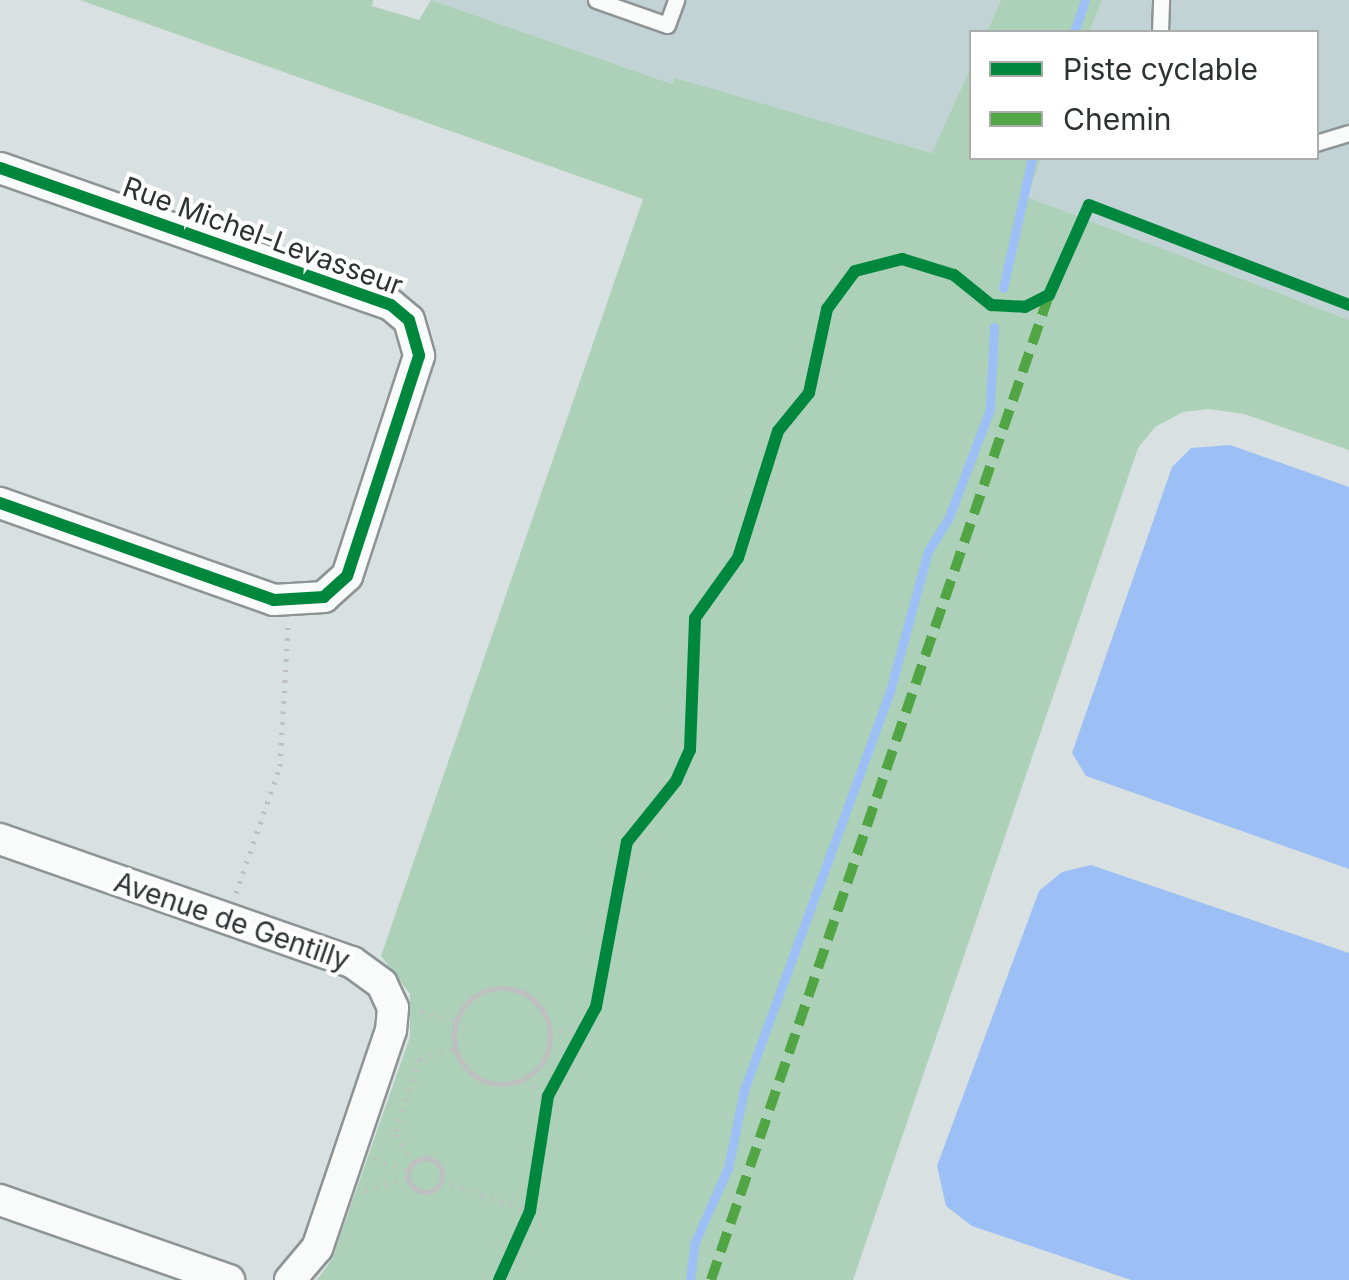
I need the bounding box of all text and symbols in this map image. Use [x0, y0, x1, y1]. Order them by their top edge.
legend [969, 30, 1319, 160]
text: Piste cyclable [1063, 51, 1258, 87]
text: Chemin [1063, 101, 1171, 137]
street label: Rue Michel-Levasseur [119, 170, 407, 302]
street label: Avenue de Gentilly [110, 865, 354, 977]

